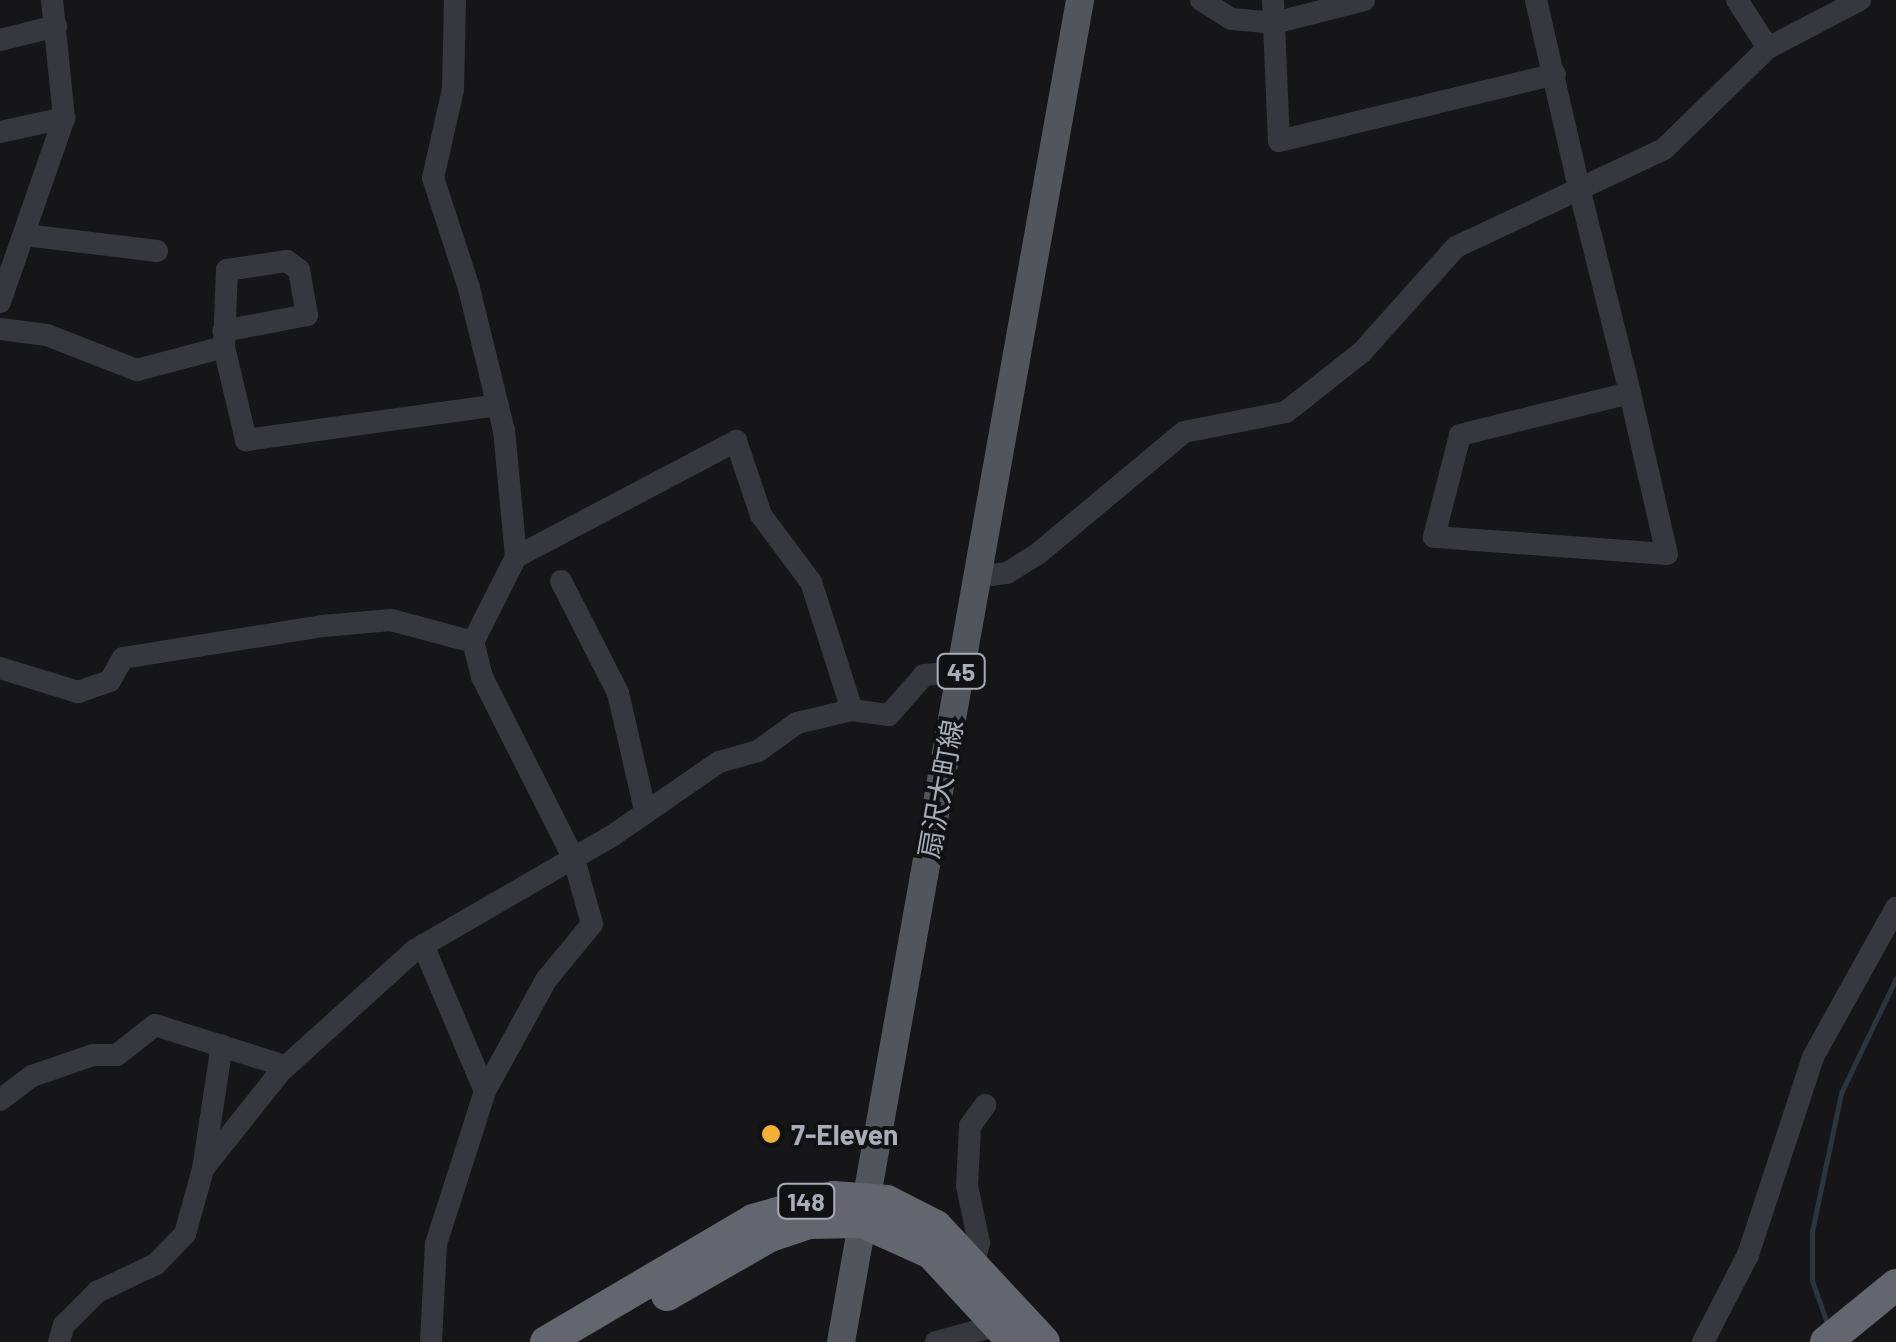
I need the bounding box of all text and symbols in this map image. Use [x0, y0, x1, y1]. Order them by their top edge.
road number: 45 [936, 651, 986, 691]
street label: 扇沢大町線 [911, 717, 969, 861]
place label: 7-Eleven [791, 1117, 898, 1151]
marker: 7-Eleven [760, 1123, 782, 1145]
road number: 148 [776, 1181, 836, 1221]

